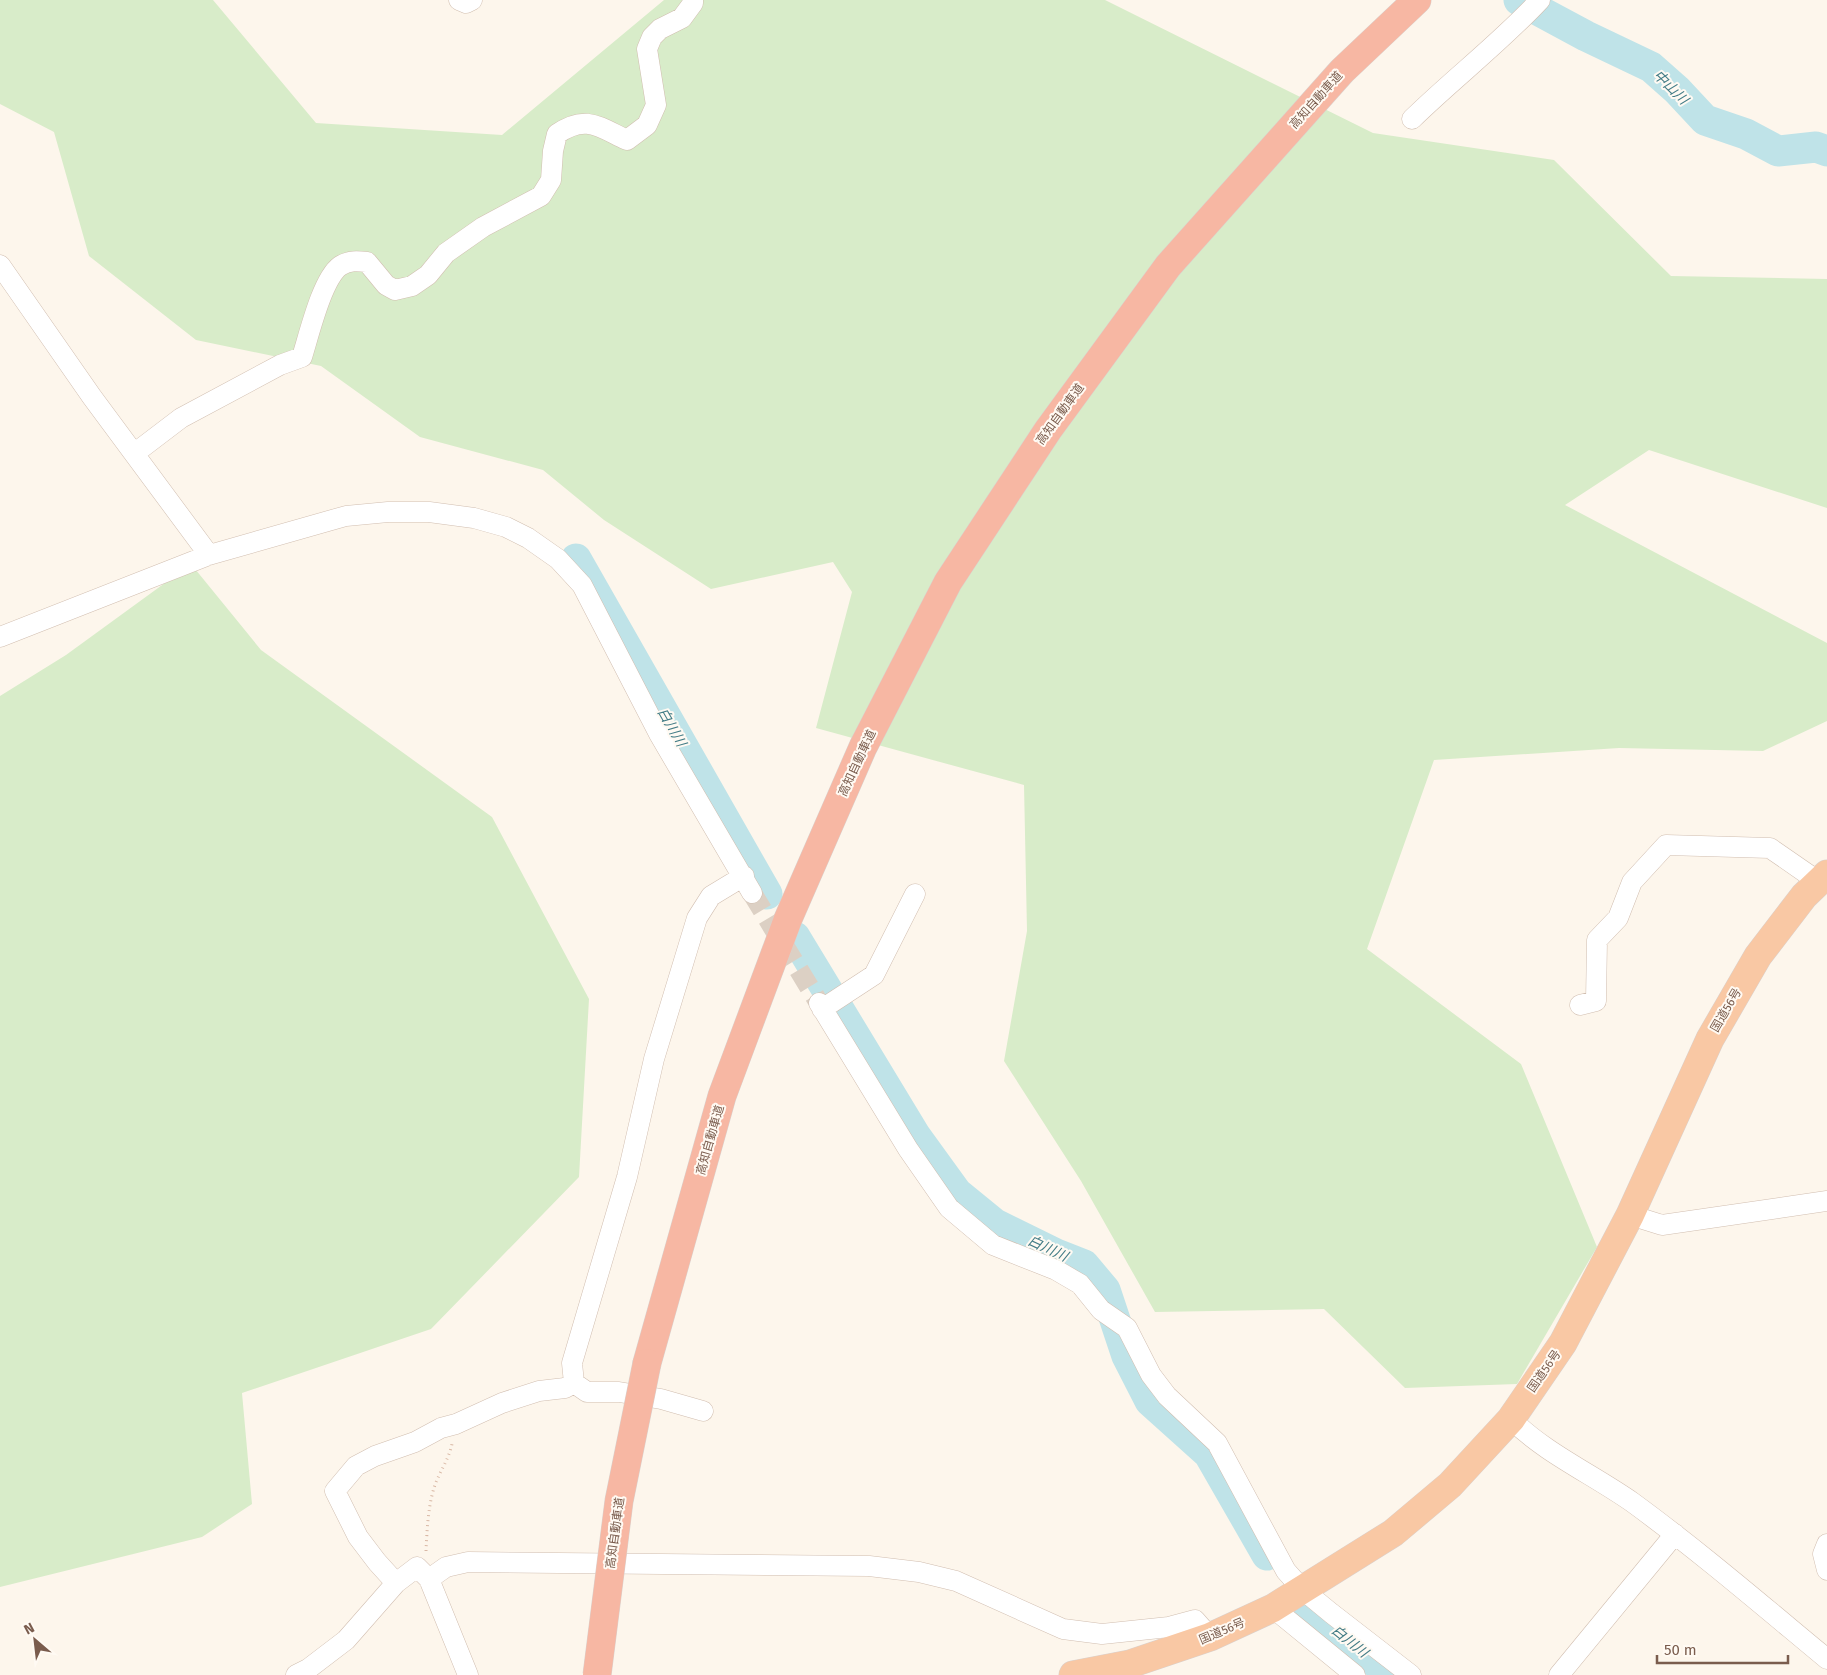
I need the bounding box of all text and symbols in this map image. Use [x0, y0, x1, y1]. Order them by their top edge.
water label: 中山川 [1650, 67, 1693, 109]
street label: 高知自動車道 [1287, 69, 1345, 131]
street label: 高知自動車道 [1033, 381, 1087, 447]
water label: 白川川 [654, 705, 690, 751]
street label: 高知自動車道 [835, 727, 879, 799]
street label: 国道56号 [1708, 986, 1744, 1034]
street label: 高知自動車道 [693, 1103, 727, 1177]
water label: 白川川 [1025, 1232, 1072, 1266]
street label: 国道56号 [1524, 1347, 1564, 1395]
street label: 高知自動車道 [603, 1496, 627, 1570]
north arrow [10, 1615, 60, 1665]
street label: 国道56号 [1197, 1615, 1247, 1647]
text: N [21, 1619, 37, 1639]
water label: 白川川 [1328, 1622, 1373, 1662]
scale bar [1657, 1632, 1788, 1664]
text: 50 m [1664, 1641, 1697, 1659]

